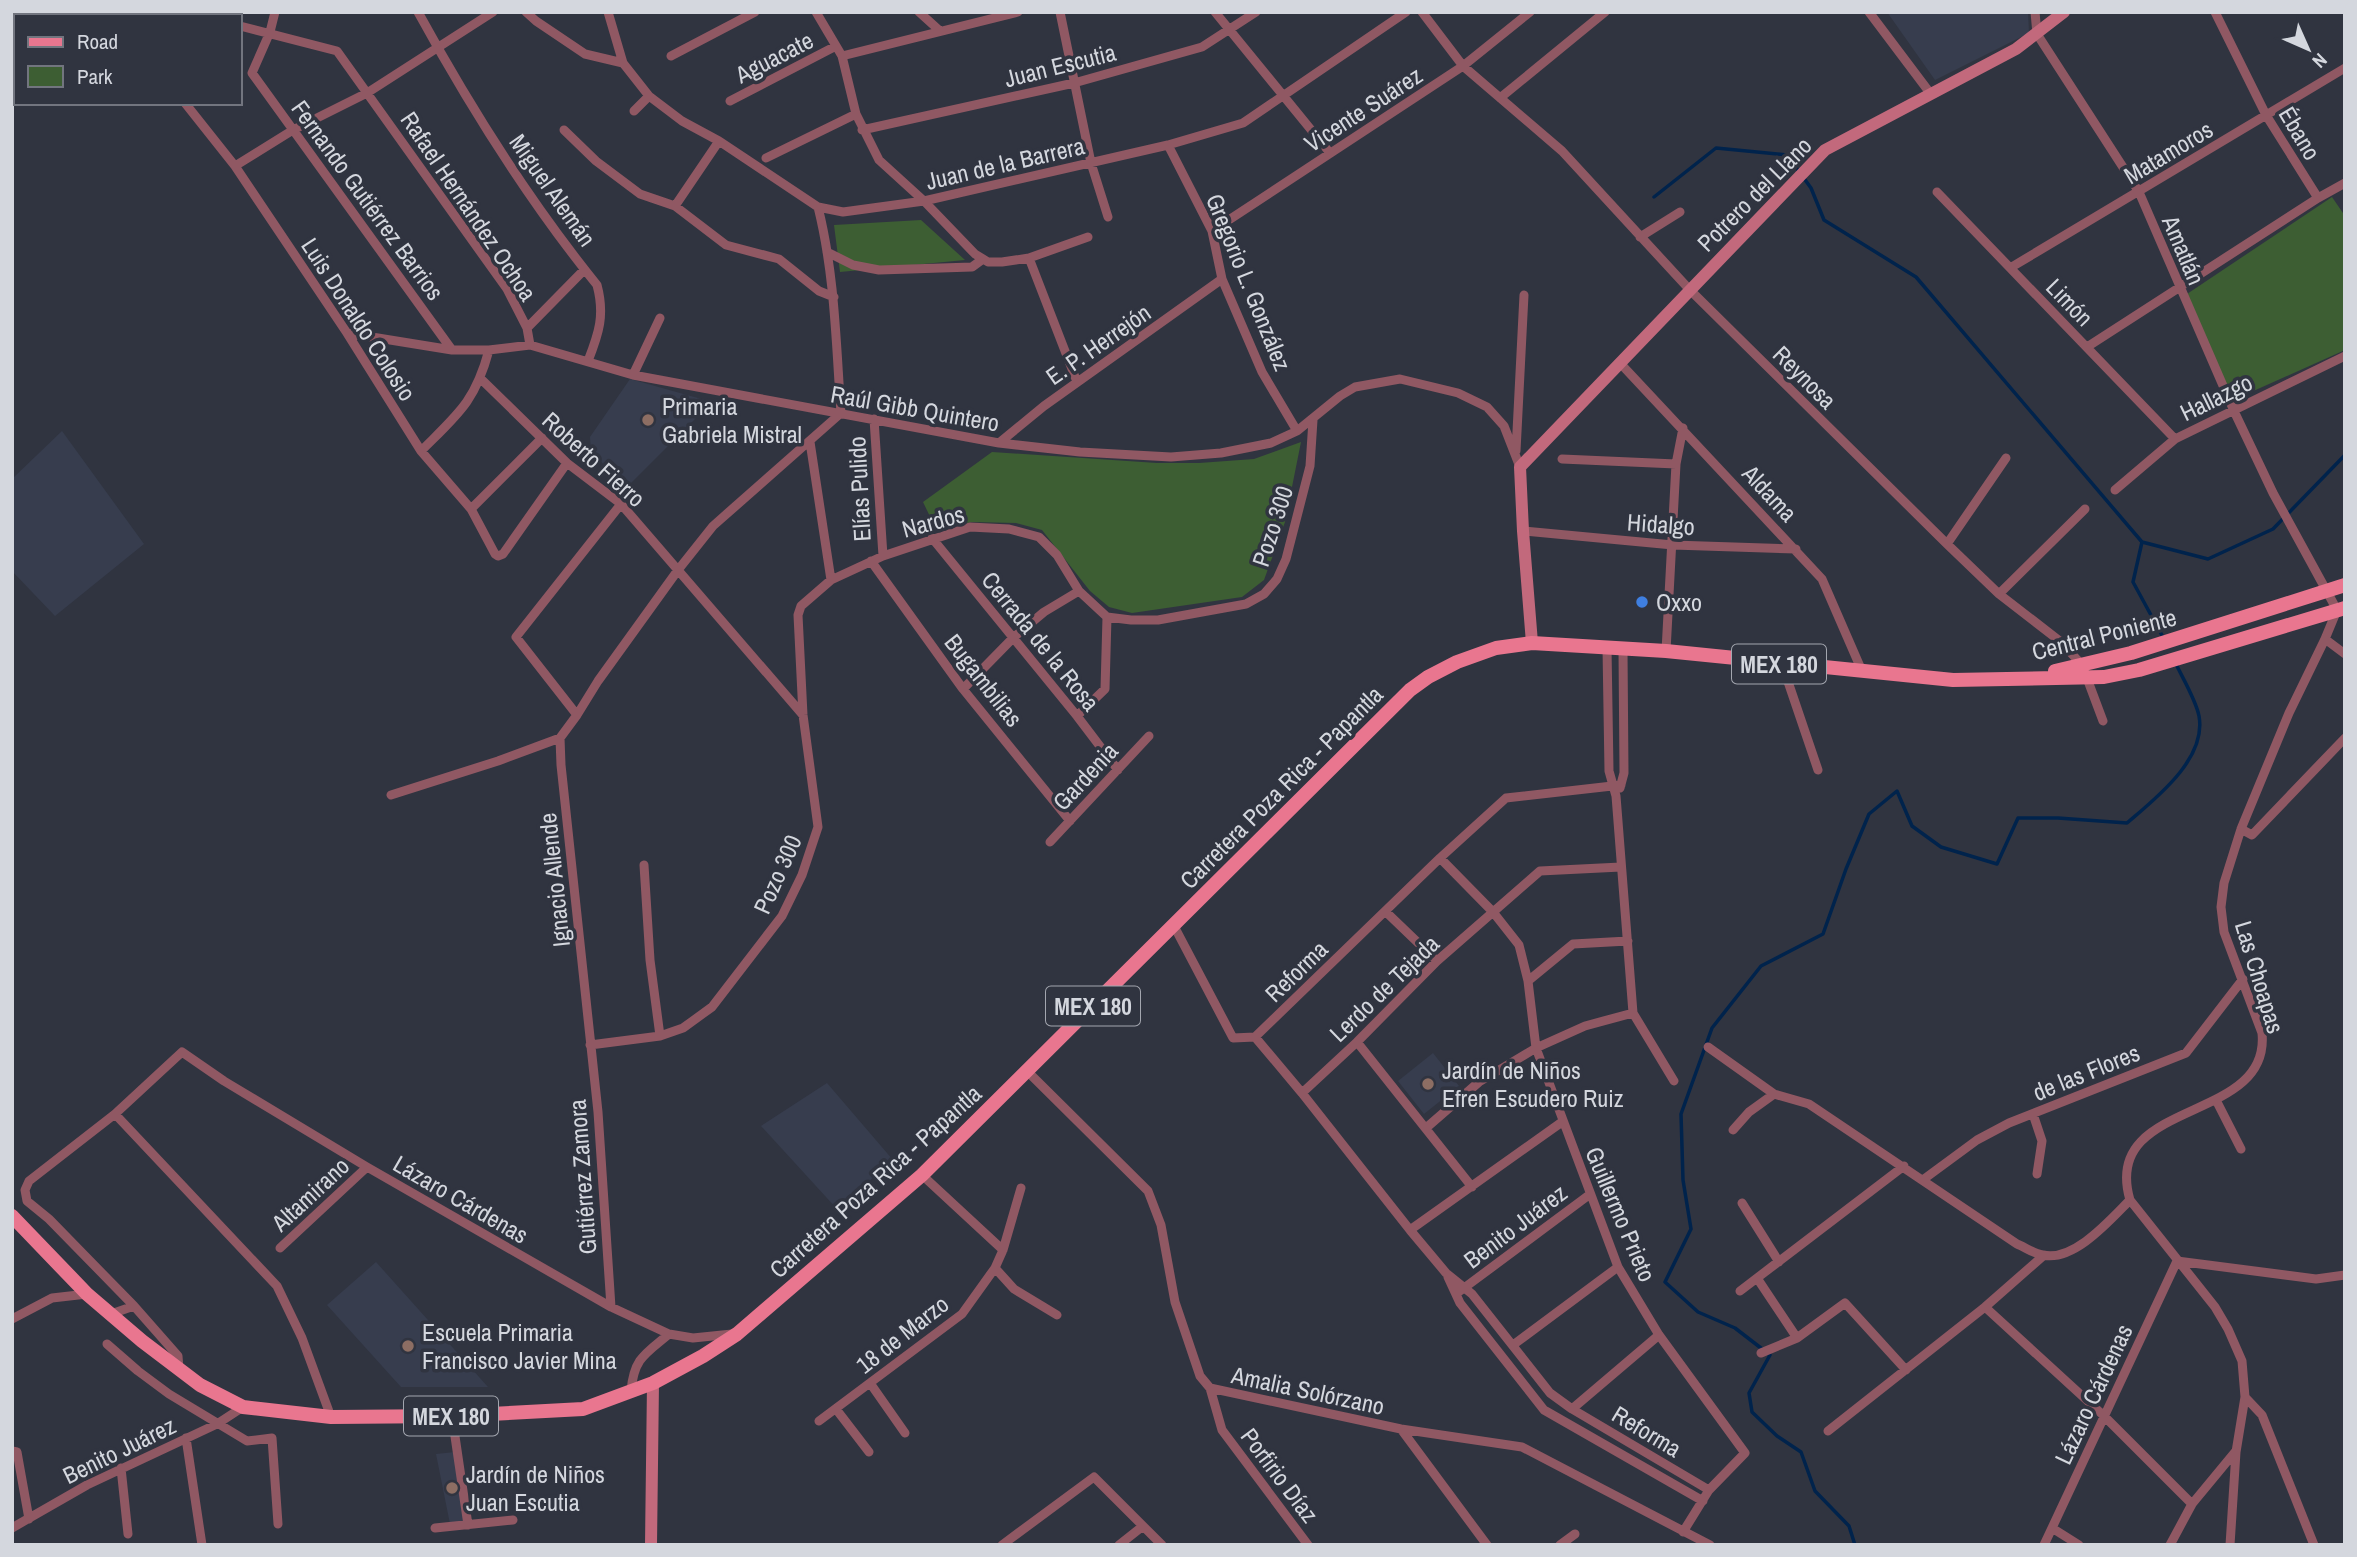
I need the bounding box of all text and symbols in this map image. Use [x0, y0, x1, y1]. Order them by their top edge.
legend [14, 14, 242, 105]
north arrow [2273, 14, 2343, 84]
street label: Aguacate [729, 24, 818, 91]
text: Road [77, 27, 118, 56]
street label: Juan Escutia [1001, 36, 1119, 94]
text: N [2307, 48, 2333, 74]
street label: Vicente Suárez [1298, 59, 1428, 159]
text: Park [77, 62, 113, 91]
street label: Fernando Gutiérrez Barrios [285, 94, 451, 306]
street label: Ébano [2272, 100, 2328, 166]
street label: Rafael Hernández Ochoa [394, 105, 544, 307]
street label: Matamoros [2118, 113, 2218, 191]
street label: Miguel Alemán [503, 128, 603, 252]
street label: Juan de la Barrera [923, 129, 1088, 197]
street label: Potrero del Llano [1690, 130, 1818, 258]
street label: Gregorio L. González [1199, 189, 1299, 375]
street label: Amatlán [2155, 210, 2213, 289]
street label: Luis Donaldo Colosio [294, 231, 424, 407]
street label: Limón [2039, 271, 2101, 333]
street label: E. P. Herrejón [1039, 296, 1157, 392]
street label: Reynosa [1766, 338, 1844, 416]
street label: Hallazgo [2175, 366, 2257, 428]
street label: Raúl Gibb Quintero [828, 377, 1002, 439]
place label: Primaria Gabriela Mistral [662, 390, 802, 450]
street label: Roberto Fierro [536, 404, 652, 514]
marker: Primaria Gabriela Mistral [640, 412, 656, 428]
street label: Elías Pulido [840, 436, 878, 542]
street label: Aldama [1735, 457, 1804, 528]
street label: Pozo 300 [1244, 482, 1300, 570]
street label: Nardos [898, 497, 968, 545]
street label: Hidalgo [1626, 506, 1696, 542]
street label: Cerrada de la Rosa [975, 565, 1107, 717]
place label: Oxxo [1656, 586, 1702, 618]
marker: Oxxo [1634, 594, 1650, 610]
street label: Central Poniente [2028, 601, 2180, 667]
street label: Bugambilias [938, 627, 1030, 733]
road number: MEX 180 [1732, 644, 1826, 684]
street label: Carretera Poza Rica - Papantla [1173, 679, 1389, 895]
street label: Gardenia [1045, 735, 1125, 817]
street label: Ignacio Allende [531, 811, 577, 949]
street label: Pozo 300 [745, 830, 809, 918]
street label: Las Choapas [2228, 917, 2292, 1037]
street label: Lerdo de Tejada [1322, 928, 1446, 1048]
street label: Reforma [1258, 933, 1334, 1009]
road number: MEX 180 [1046, 987, 1140, 1026]
street label: de las Flores [2028, 1036, 2144, 1108]
place label: Jardín de Niños Efren Escudero Ruiz [1442, 1054, 1624, 1114]
marker: Jardín de Niños Efren Escudero Ruiz [1420, 1076, 1436, 1092]
street label: Carretera Poza Rica - Papantla [762, 1077, 988, 1285]
street label: Gutiérrez Zamora [561, 1098, 603, 1256]
street label: Guillermo Prieto [1578, 1142, 1664, 1286]
street label: Lázaro Cárdenas [388, 1147, 534, 1251]
street label: Altamirano [264, 1150, 356, 1239]
street label: Benito Juárez [1457, 1177, 1573, 1275]
street label: 18 de Marzo [849, 1288, 955, 1380]
place label: Escuela Primaria Francisco Javier Mina [422, 1316, 617, 1376]
street label: Lázaro Cárdenas [2047, 1319, 2139, 1469]
marker: Escuela Primaria Francisco Javier Mina [400, 1338, 416, 1354]
street label: Amalia Solórzano [1228, 1358, 1387, 1422]
road number: MEX 180 [404, 1396, 498, 1436]
street label: Reforma [1606, 1398, 1688, 1464]
street label: Benito Juárez [57, 1409, 181, 1491]
street label: Porfirio Díaz [1234, 1421, 1326, 1529]
place label: Jardín de Niños Juan Escutia [466, 1458, 605, 1518]
marker: Jardín de Niños Juan Escutia [444, 1480, 460, 1496]

